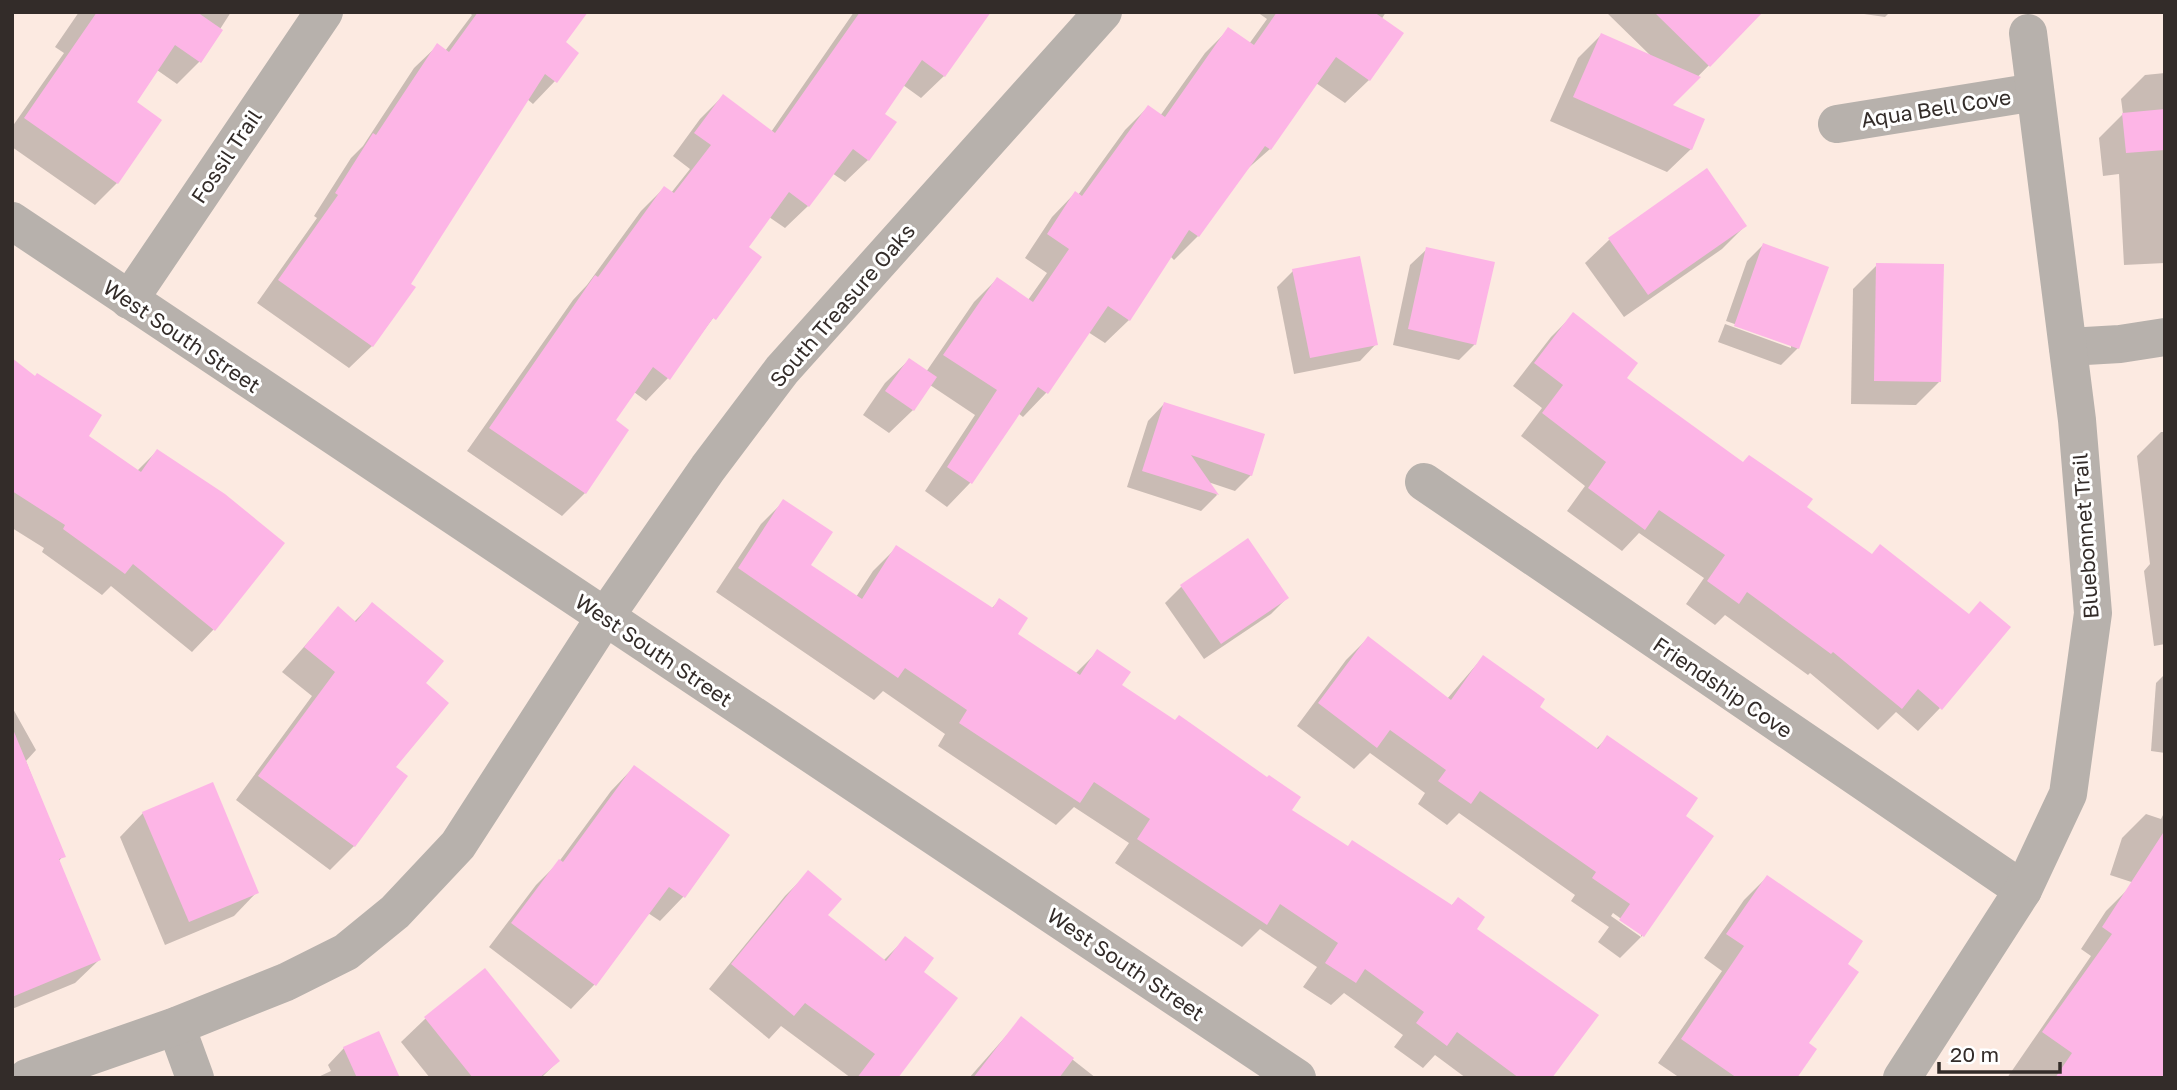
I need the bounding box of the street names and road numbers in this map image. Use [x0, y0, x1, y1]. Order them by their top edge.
street label: Aqua Bell Cove [1859, 83, 2013, 133]
street label: Fossil Trail [185, 104, 267, 208]
street label: South Treasure Oaks [764, 218, 920, 392]
street label: West South Street [99, 274, 265, 398]
street label: Bluebonnet Trail [2066, 452, 2104, 620]
street label: West South Street [571, 588, 737, 712]
street label: Friendship Cove [1649, 631, 1797, 743]
street label: West South Street [1043, 902, 1209, 1026]

